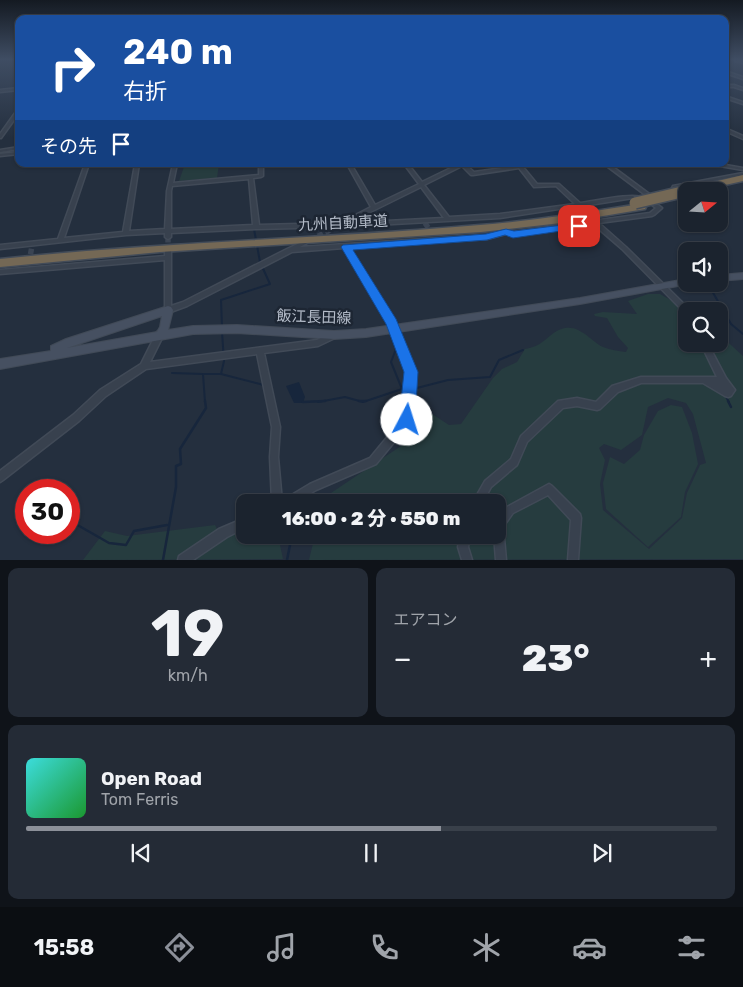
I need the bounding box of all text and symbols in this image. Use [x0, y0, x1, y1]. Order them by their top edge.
text: 240 m [123, 31, 233, 73]
icon: right [40, 35, 105, 100]
text: 右折 [123, 78, 167, 105]
icon: arrive [107, 130, 135, 158]
text: その先 [40, 135, 97, 158]
north arrow [678, 182, 728, 232]
map controls [678, 182, 728, 352]
pin [558, 205, 600, 247]
street label: 九州自動車道 [298, 212, 388, 234]
icon: arrive [565, 212, 593, 240]
button: sound [678, 242, 728, 292]
button: search [678, 302, 728, 352]
street label: 飯江長田線 [276, 307, 352, 327]
position arrow [380, 393, 432, 445]
speed limit sign: 30 [15, 479, 80, 544]
text: 16:00 · 2 分 · 550 m [282, 507, 460, 530]
text: 19 [151, 595, 225, 672]
text: エアコン [394, 610, 458, 629]
text: 23° [522, 635, 589, 681]
text: − [394, 642, 412, 675]
text: + [700, 642, 717, 675]
text: km/h [168, 666, 208, 685]
text: Open Road [101, 767, 202, 790]
text: Tom Ferris [101, 790, 178, 809]
icon: previous [127, 839, 155, 867]
icon: pause [357, 839, 385, 867]
icon: next [588, 839, 616, 867]
icon: directions [162, 930, 197, 965]
icon: music [264, 930, 299, 965]
icon: phone [367, 930, 402, 965]
icon: climate [469, 930, 504, 965]
icon: car [572, 930, 607, 965]
icon: filters [674, 930, 709, 965]
text: 15:58 [34, 934, 94, 961]

